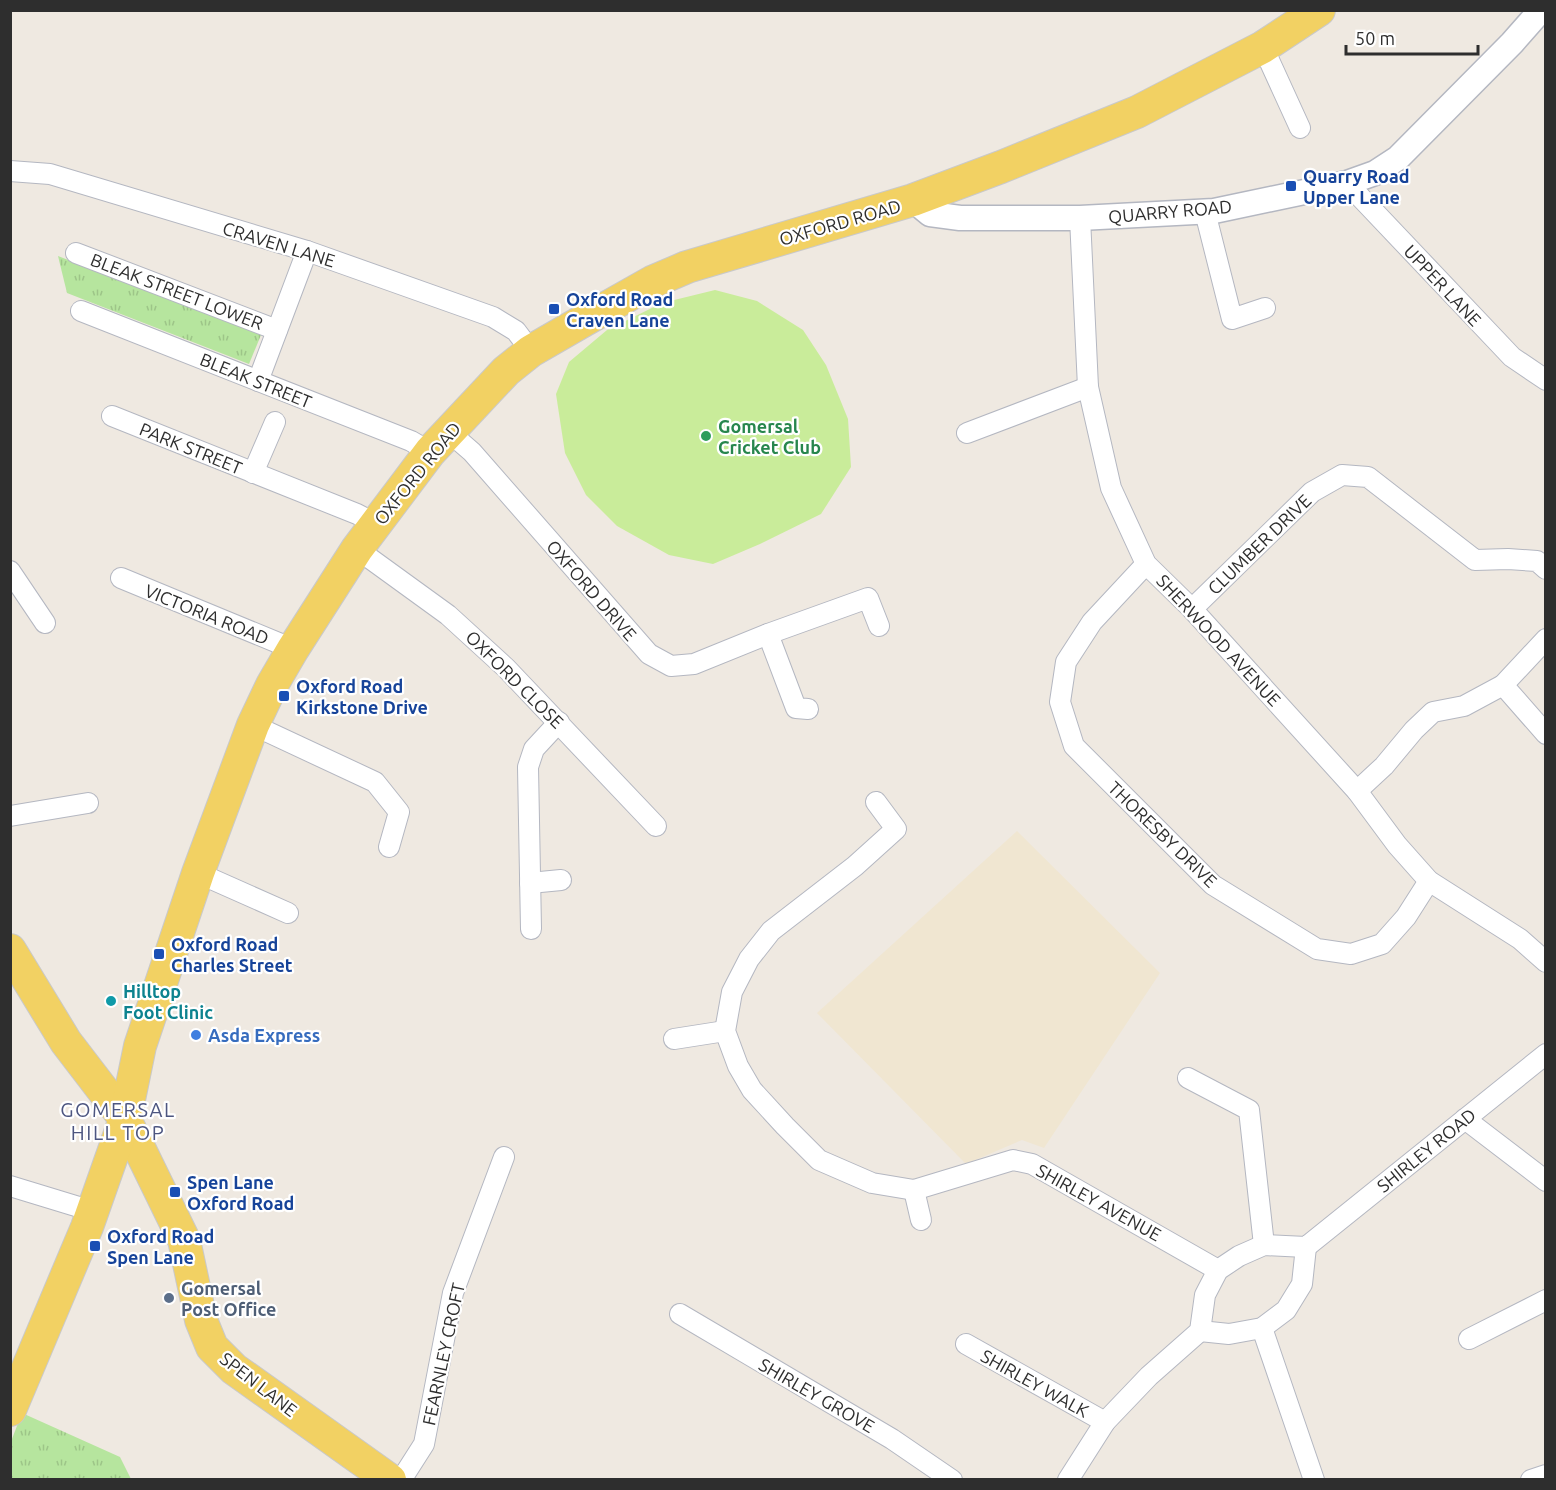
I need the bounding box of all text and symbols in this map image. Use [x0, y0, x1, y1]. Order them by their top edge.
scale bar [1346, 18, 1478, 56]
text: 50 m [1355, 28, 1395, 48]
place label: Quarry Road Upper Lane [1303, 166, 1409, 207]
marker: Quarry Road Upper Lane [1284, 179, 1298, 193]
street label: OXFORD ROAD [777, 195, 903, 249]
street label: QUARRY ROAD [1107, 196, 1233, 227]
street label: CRAVEN LANE [220, 217, 338, 271]
street label: UPPER LANE [1400, 240, 1486, 330]
street label: BLEAK STREET LOWER [88, 249, 266, 333]
place label: Oxford Road Craven Lane [566, 289, 673, 330]
marker: Oxford Road Craven Lane [547, 302, 561, 316]
street label: BLEAK STREET [197, 349, 315, 411]
place label: Gomersal Cricket Club [718, 416, 821, 457]
street label: PARK STREET [137, 418, 245, 478]
street label: OXFORD ROAD [370, 418, 464, 528]
marker: Gomersal Cricket Club [699, 429, 713, 443]
street label: CLUMBER DRIVE [1204, 490, 1314, 598]
street label: OXFORD DRIVE [543, 536, 641, 644]
street label: SHERWOOD AVENUE [1153, 570, 1285, 710]
street label: VICTORIA ROAD [142, 580, 272, 648]
street label: OXFORD CLOSE [462, 626, 568, 732]
place label: Oxford Road Kirkstone Drive [296, 676, 428, 717]
marker: Oxford Road Kirkstone Drive [277, 689, 291, 703]
street label: THORESBY DRIVE [1105, 777, 1221, 891]
place label: Oxford Road Charles Street [171, 934, 293, 975]
marker: Oxford Road Charles Street [152, 947, 166, 961]
place label: Hilltop Foot Clinic [123, 981, 213, 1022]
marker: Hilltop Foot Clinic [104, 994, 118, 1008]
place label: Asda Express [208, 1025, 320, 1045]
marker: Asda Express [189, 1028, 203, 1042]
district label: GOMERSAL HILL TOP [60, 1098, 176, 1144]
street label: SHIRLEY ROAD [1373, 1104, 1479, 1196]
street label: SHIRLEY AVENUE [1033, 1160, 1165, 1244]
place label: Spen Lane Oxford Road [187, 1172, 294, 1213]
marker: Spen Lane Oxford Road [168, 1185, 182, 1199]
place label: Oxford Road Spen Lane [107, 1226, 214, 1267]
marker: Oxford Road Spen Lane [88, 1239, 102, 1253]
place label: Gomersal Post Office [181, 1278, 276, 1319]
street label: FEARNLEY CROFT [418, 1281, 468, 1427]
marker: Gomersal Post Office [162, 1291, 176, 1305]
street label: SHIRLEY WALK [978, 1345, 1092, 1421]
street label: SPEN LANE [217, 1348, 301, 1420]
street label: SHIRLEY GROVE [756, 1354, 878, 1436]

